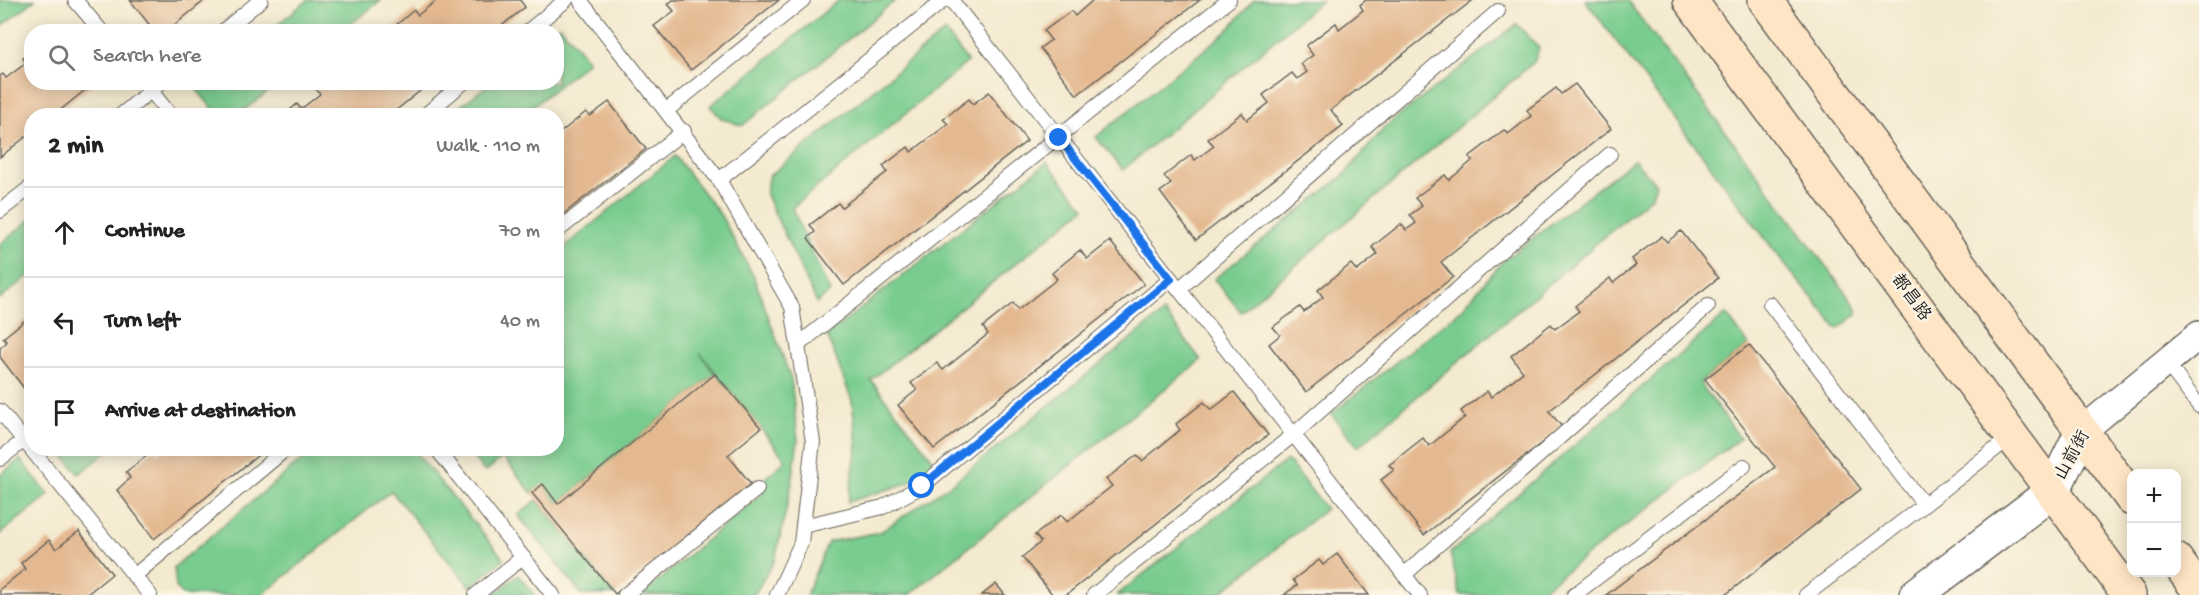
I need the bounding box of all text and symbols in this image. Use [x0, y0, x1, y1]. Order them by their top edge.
search box [24, 24, 564, 90]
icon: search [45, 41, 78, 74]
text: Search here [93, 44, 201, 70]
route end [1045, 124, 1071, 150]
text: 2 min [48, 132, 103, 163]
text: Walk · 110 m [436, 136, 540, 159]
icon: ahead [48, 216, 81, 249]
text: Continue [105, 219, 185, 245]
text: 70 m [499, 221, 540, 244]
street label: 都昌路 [1885, 269, 1935, 326]
icon: left [48, 306, 81, 339]
text: Turn left [105, 309, 179, 335]
text: 40 m [500, 311, 540, 334]
icon: arrive [48, 396, 81, 429]
text: Arrive at destination [105, 399, 295, 425]
street label: 山前街 [2050, 427, 2095, 485]
map controls [2127, 469, 2181, 577]
button: + [2127, 469, 2181, 523]
route start [908, 472, 934, 498]
button: − [2127, 523, 2181, 577]

